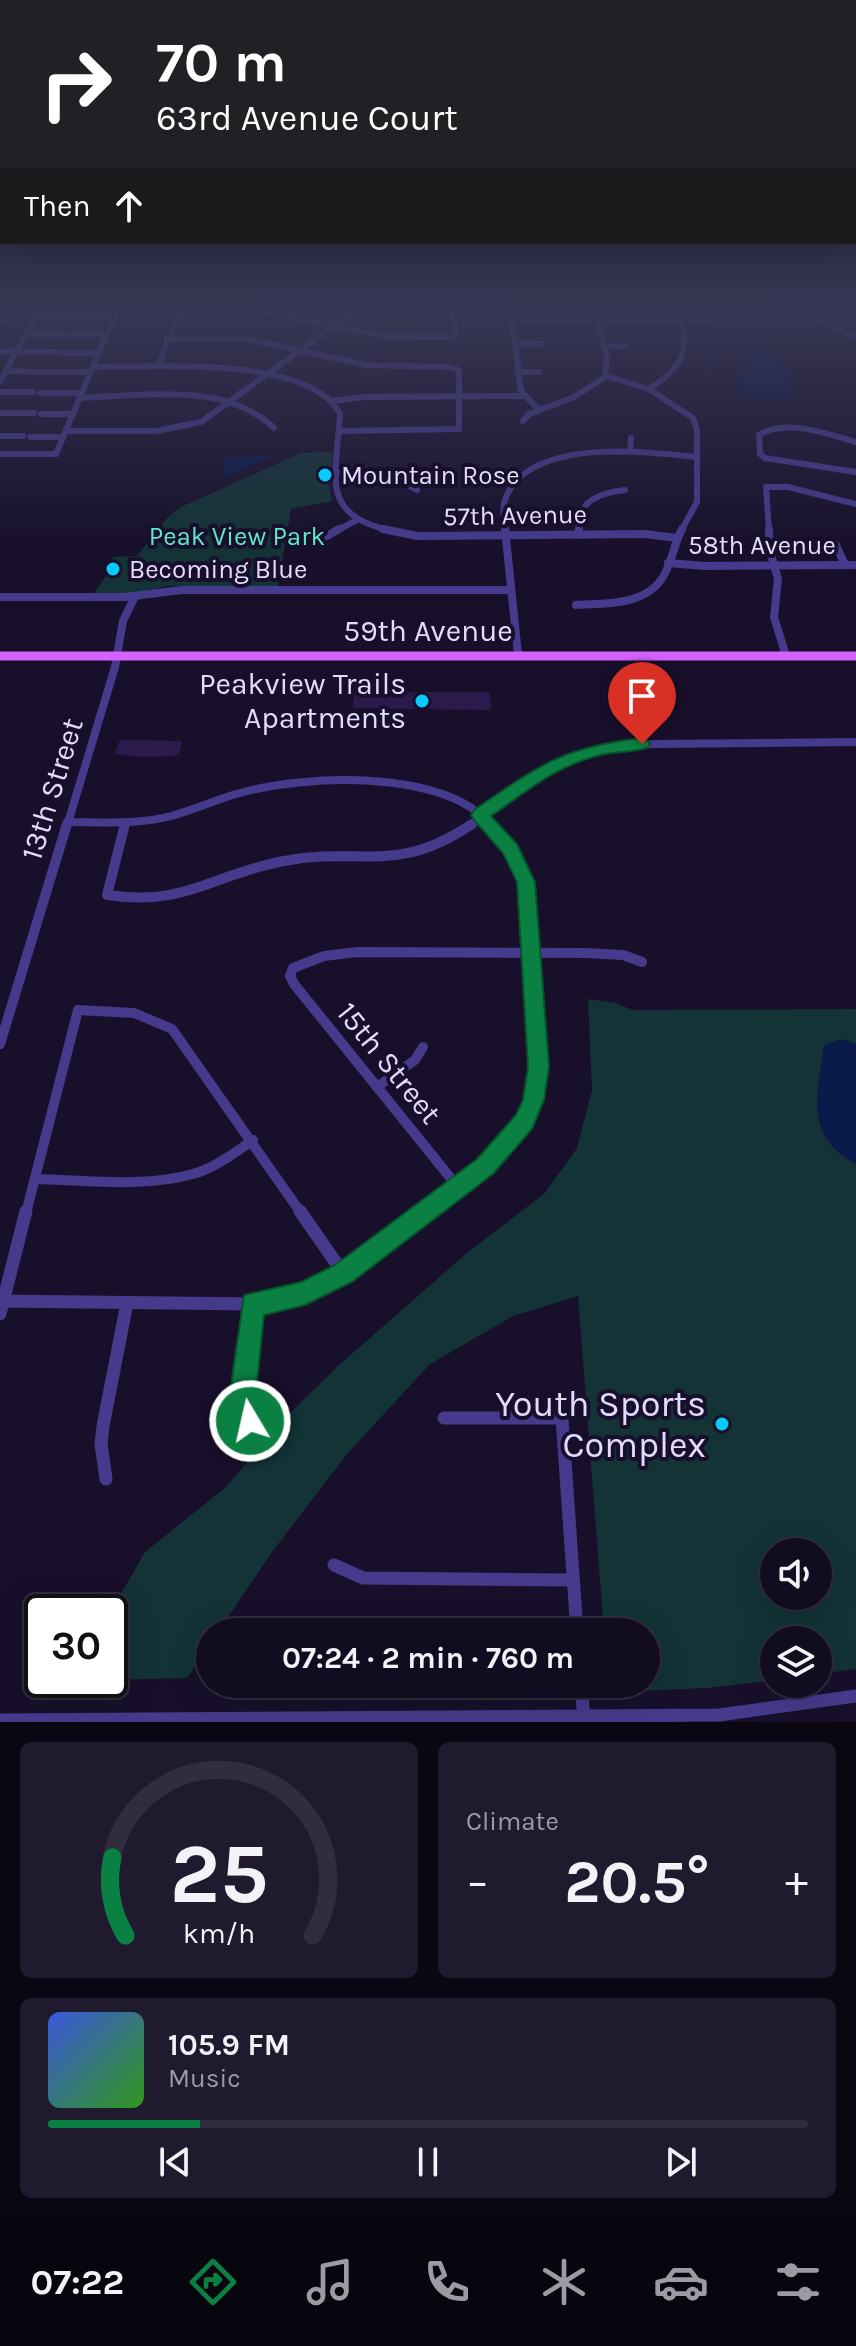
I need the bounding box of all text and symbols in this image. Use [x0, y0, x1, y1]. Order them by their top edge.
text: 70 m [156, 30, 287, 95]
icon: right [24, 32, 128, 136]
text: 63rd Avenue Court [156, 97, 458, 139]
icon: ahead [107, 184, 151, 228]
text: Then [24, 188, 91, 224]
place label: Mountain Rose [341, 460, 520, 491]
marker: Mountain Rose [316, 466, 334, 484]
street label: 57th Avenue [443, 499, 587, 532]
park label: Peak View Park [149, 521, 325, 552]
street label: 58th Avenue [688, 530, 836, 561]
place label: Becoming Blue [129, 554, 307, 585]
marker: Becoming Blue [104, 560, 122, 578]
street label: 59th Avenue [343, 613, 513, 649]
pin [608, 662, 676, 744]
place label: Peakview Trails Apartments [199, 666, 406, 736]
icon: arrive [620, 674, 664, 718]
marker: Peakview Trails Apartments [413, 692, 431, 710]
street label: 13th Street [13, 714, 91, 864]
street label: 15th Street [329, 995, 449, 1131]
position arrow [208, 1379, 292, 1463]
place label: Youth Sports Complex [495, 1383, 706, 1466]
marker: Youth Sports Complex [713, 1415, 731, 1433]
map controls [760, 1538, 832, 1698]
button: sound [760, 1538, 832, 1610]
speed limit sign: 30 [24, 1594, 128, 1698]
button: layers [760, 1626, 832, 1698]
text: 07:24 · 2 min · 760 m [282, 1640, 574, 1676]
text: Climate [466, 1806, 559, 1837]
text: 25 [170, 1826, 268, 1923]
text: 20.5° [564, 1847, 710, 1917]
text: − [466, 1856, 489, 1907]
text: + [785, 1856, 808, 1907]
text: km/h [183, 1917, 255, 1950]
text: 105.9 FM [168, 2027, 290, 2063]
text: Music [168, 2063, 241, 2094]
icon: previous [153, 2140, 197, 2184]
icon: pause [406, 2140, 450, 2184]
icon: next [659, 2140, 703, 2184]
icon: directions [185, 2254, 241, 2310]
icon: music [302, 2254, 358, 2310]
icon: phone [419, 2254, 475, 2310]
icon: climate [536, 2254, 592, 2310]
icon: car [653, 2254, 709, 2310]
icon: filters [770, 2254, 826, 2310]
text: 07:22 [30, 2261, 124, 2303]

